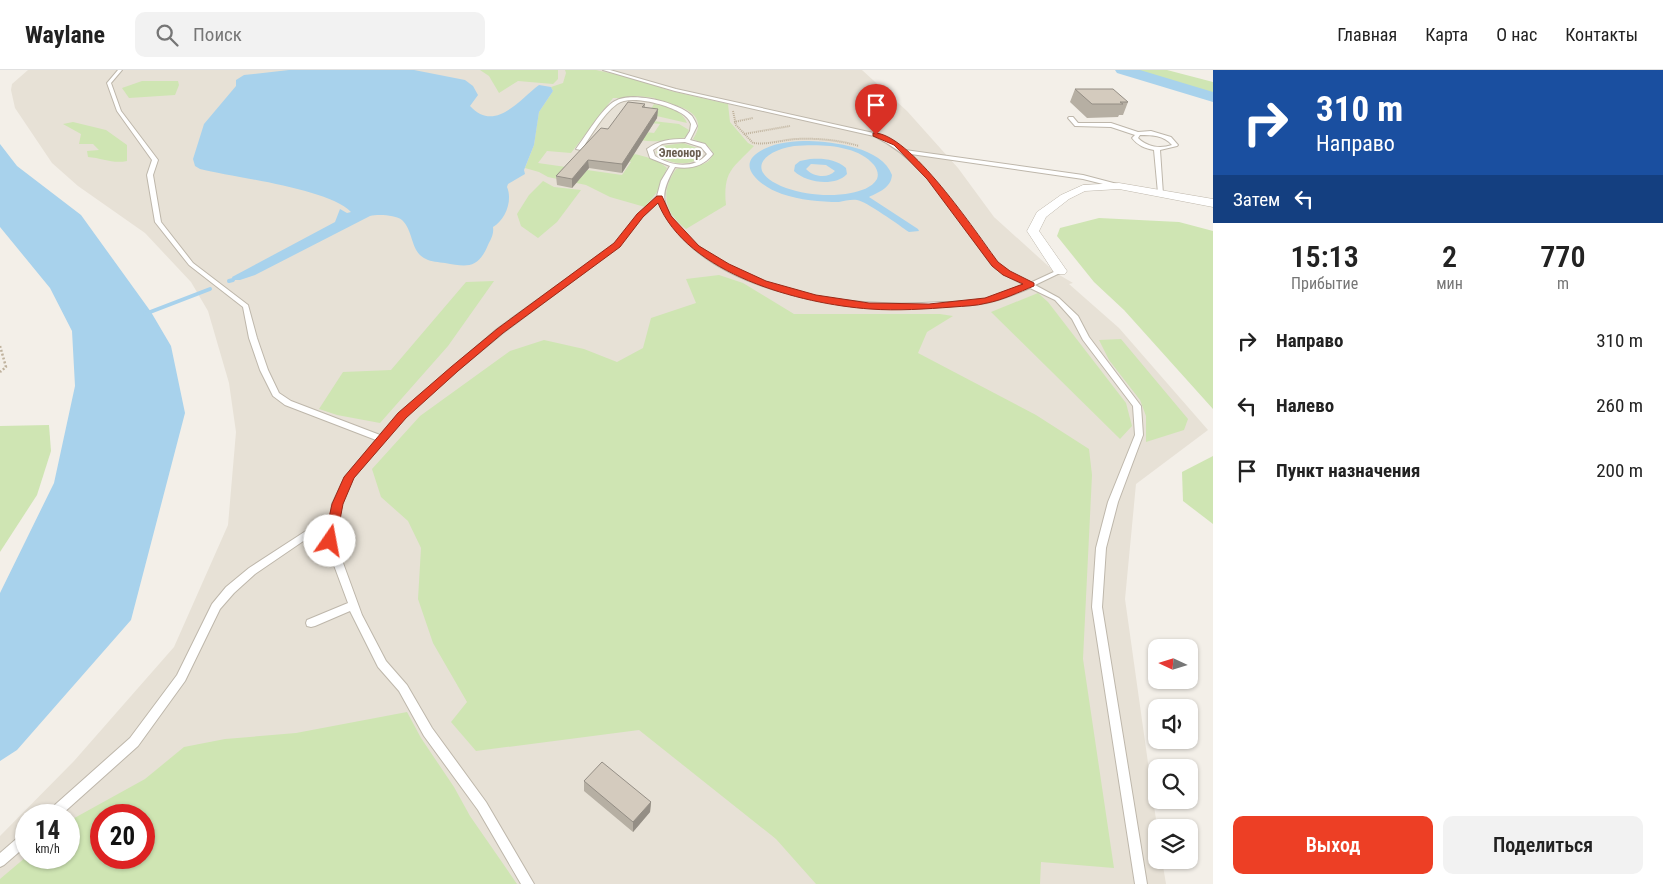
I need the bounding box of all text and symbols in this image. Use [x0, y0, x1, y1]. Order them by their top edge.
search box [135, 12, 485, 57]
text: Waylane [25, 21, 105, 49]
icon: search [153, 21, 181, 49]
text: Поиск [193, 23, 242, 46]
text: Главная [1337, 24, 1397, 45]
text: Карта [1425, 24, 1468, 45]
text: О нас [1496, 24, 1537, 45]
text: Контакты [1565, 24, 1638, 45]
pin [855, 84, 897, 135]
text: 310 m [1316, 89, 1403, 130]
icon: right [1233, 90, 1298, 155]
icon: arrive [862, 91, 890, 119]
text: Направо [1316, 131, 1395, 156]
district label: Элеонор [659, 146, 701, 160]
icon: left [1290, 185, 1318, 213]
text: Затем [1233, 188, 1280, 211]
text: 15:13 [1290, 239, 1359, 274]
text: 2 [1442, 239, 1457, 274]
text: 770 [1540, 239, 1586, 274]
text: Прибытие [1291, 274, 1358, 293]
text: мин [1436, 274, 1463, 293]
text: m [1557, 274, 1569, 293]
icon: right [1233, 327, 1261, 355]
text: Направо [1276, 329, 1343, 352]
text: 310 m [1596, 329, 1643, 352]
icon: left [1233, 392, 1261, 420]
text: Налево [1276, 394, 1334, 417]
text: 260 m [1596, 394, 1643, 417]
icon: arrive [1233, 457, 1261, 485]
text: Пункт назначения [1276, 459, 1420, 482]
text: 200 m [1596, 459, 1643, 482]
position arrow [303, 514, 355, 566]
north arrow [1148, 639, 1198, 689]
map controls [1148, 639, 1198, 869]
button: sound [1148, 699, 1198, 749]
button: search [1148, 759, 1198, 809]
speed limit sign: 20 [90, 804, 155, 869]
text: 14 [35, 816, 60, 845]
button: Выход [1233, 816, 1433, 874]
button: Поделиться [1443, 816, 1643, 874]
button: layers [1148, 819, 1198, 869]
text: km/h [35, 842, 60, 856]

